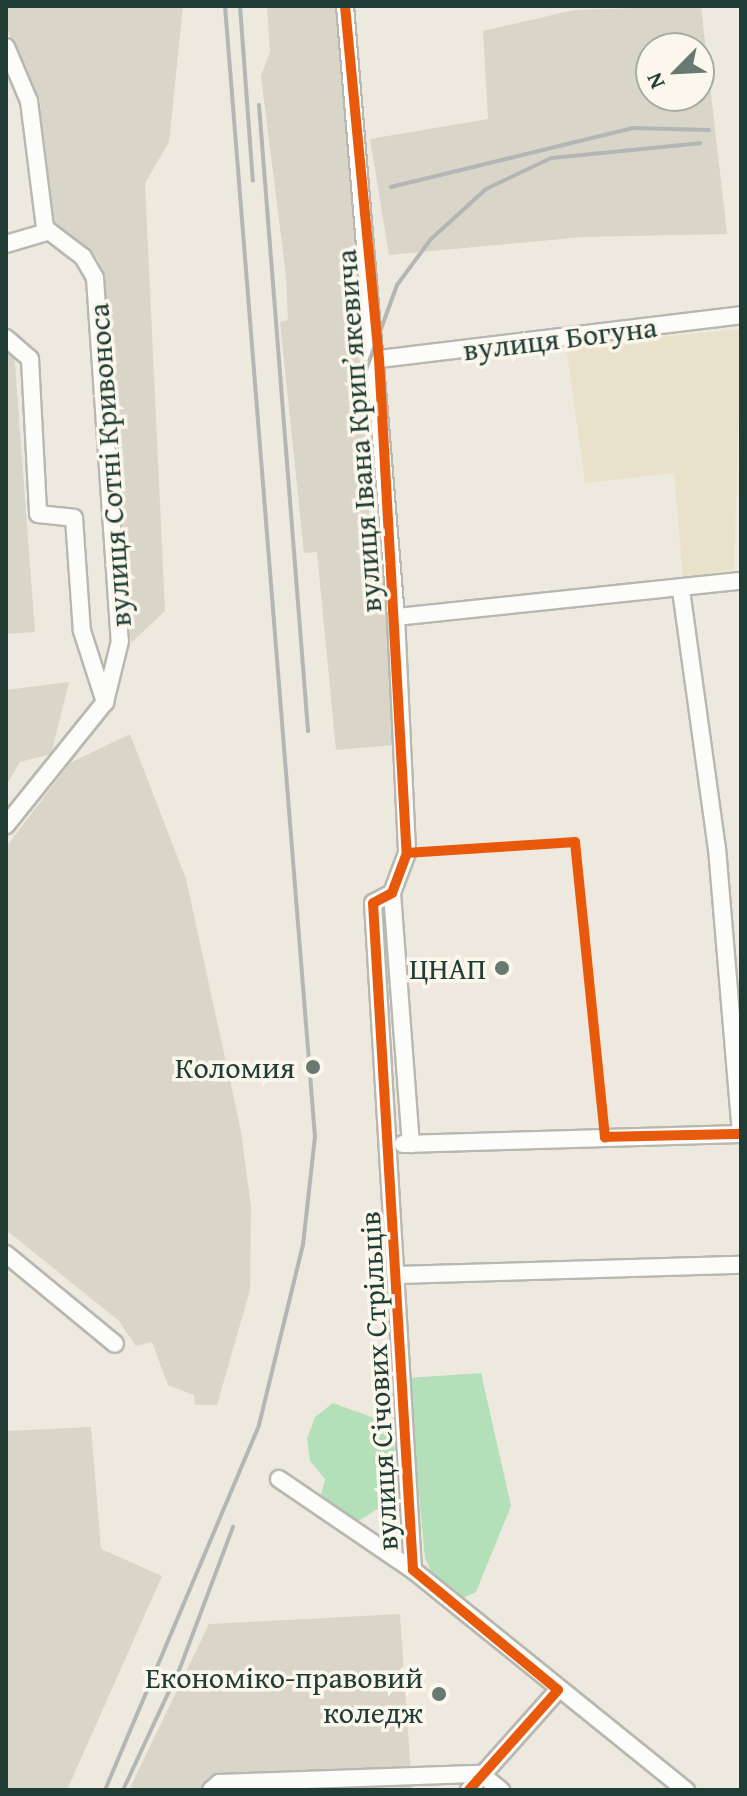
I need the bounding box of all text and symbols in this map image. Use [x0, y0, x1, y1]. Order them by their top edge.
north arrow [635, 32, 715, 112]
text: N [637, 68, 673, 94]
street label: вулиця Івана Крипʼякевича [327, 248, 389, 614]
street label: вулиця Сотні Кривоноса [80, 302, 138, 628]
street label: вулиця Богуна [461, 308, 659, 368]
place label: ЦНАП [409, 950, 486, 986]
marker: ЦНАП [493, 959, 511, 977]
place label: Коломия [175, 1049, 295, 1085]
marker: Коломия [302, 1056, 324, 1078]
street label: вулиця Січових Стрільців [351, 1210, 405, 1552]
place label: Економіко-правовий коледж [145, 1659, 423, 1730]
marker: Економіко-правовий коледж [430, 1685, 448, 1703]

